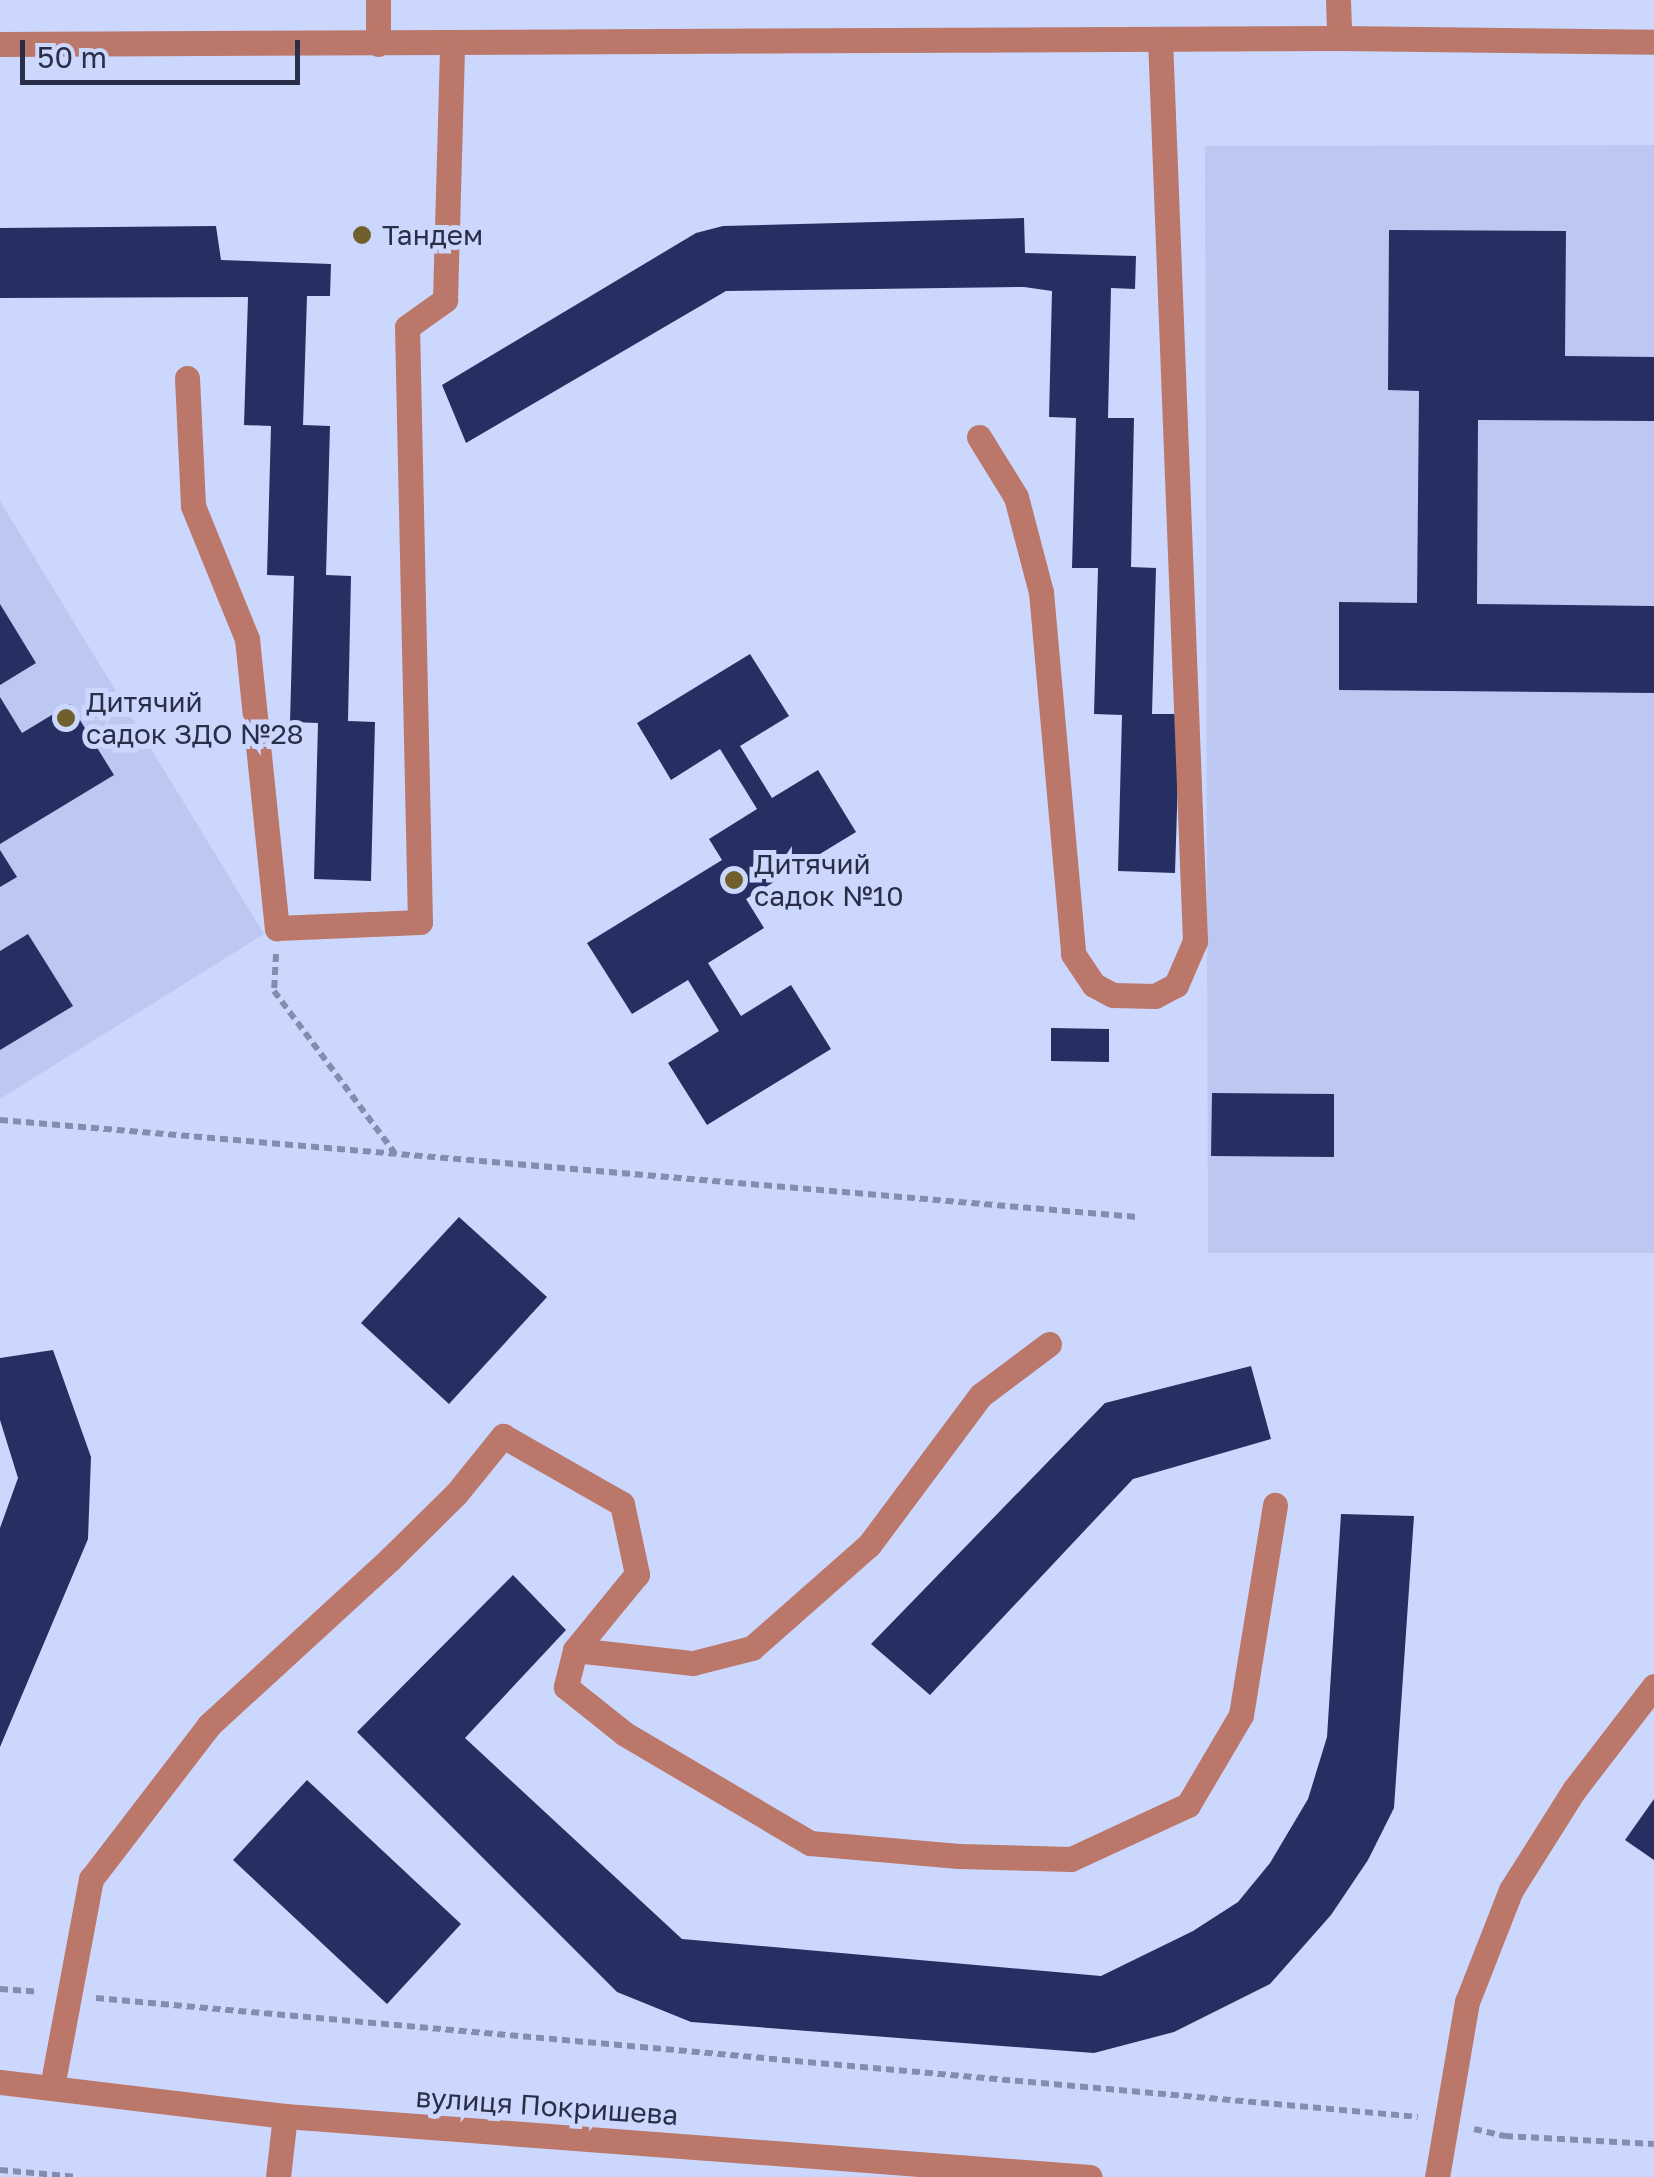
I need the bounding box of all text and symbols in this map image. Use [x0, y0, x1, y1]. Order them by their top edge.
scale bar [25, 20, 305, 82]
text: 50 m [37, 39, 107, 75]
place label: Тандем [382, 218, 483, 252]
marker: Тандем [351, 224, 373, 246]
place label: Дитячий садок ЗДО №28 [86, 685, 304, 751]
marker: Дитячий садок ЗДО №28 [55, 707, 77, 729]
place label: Дитячий садок №10 [754, 847, 904, 913]
marker: Дитячий садок №10 [723, 869, 745, 891]
street label: вулиця Покришева [415, 2080, 679, 2132]

